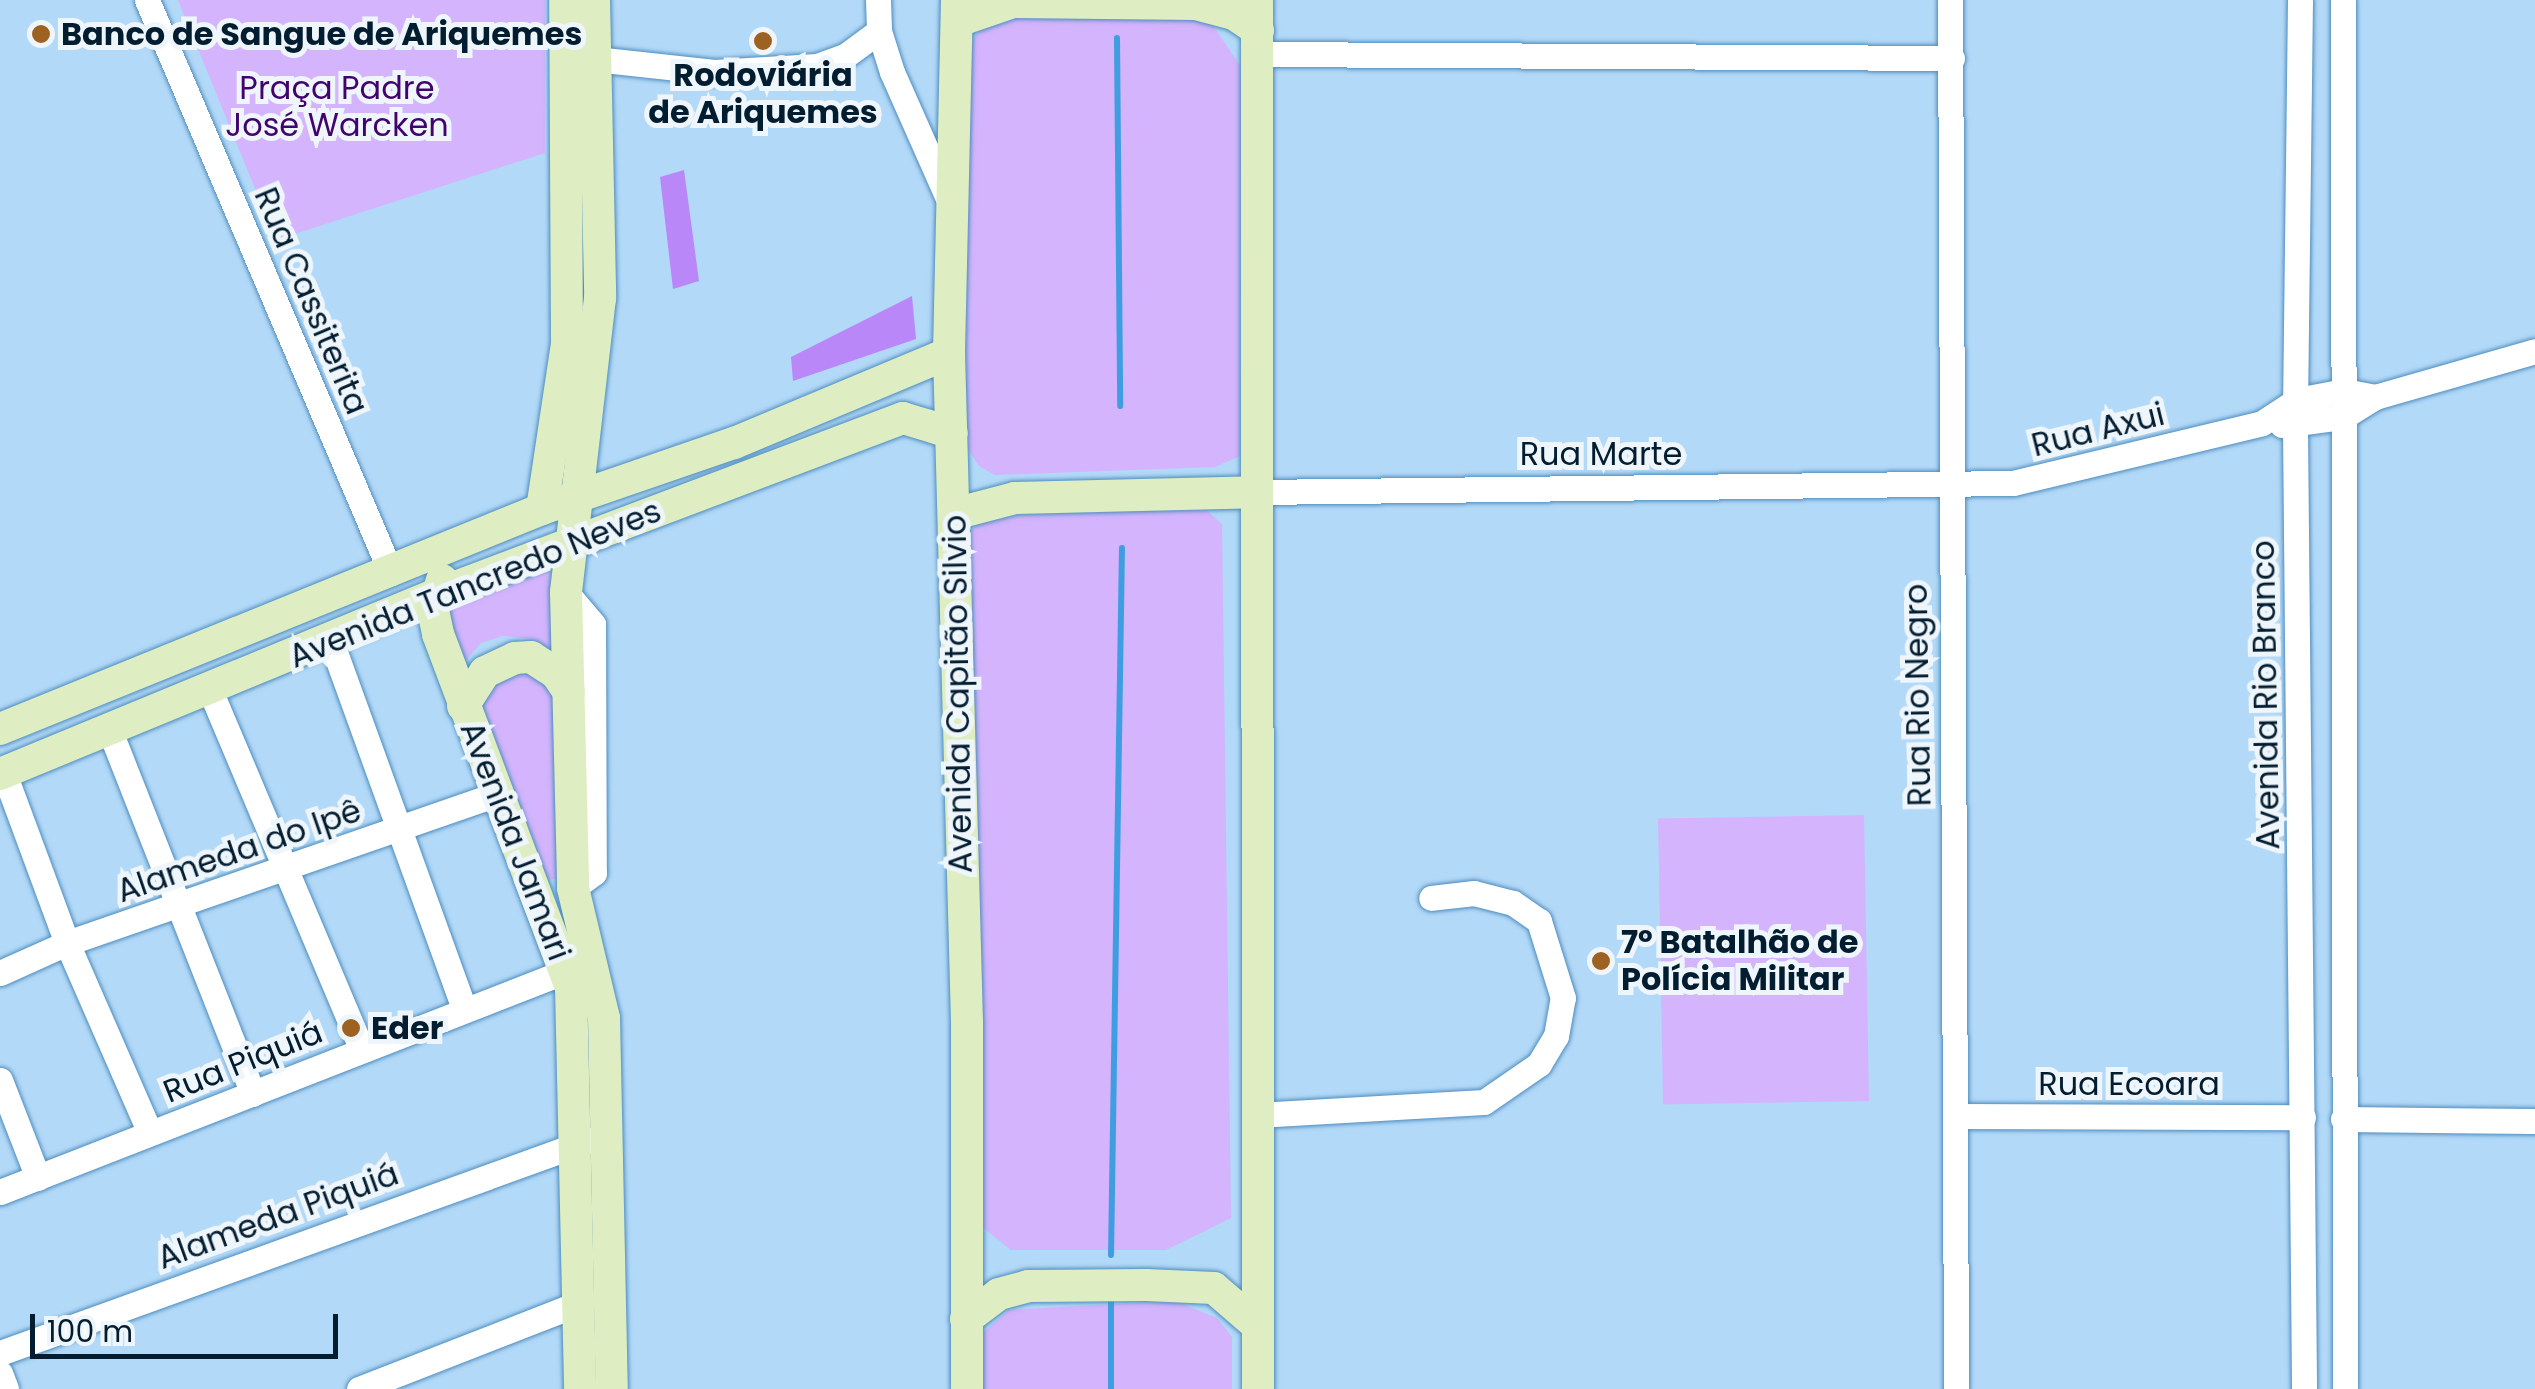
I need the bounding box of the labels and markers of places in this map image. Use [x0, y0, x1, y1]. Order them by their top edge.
place label: Banco de Sangue de Ariquemes [61, 15, 582, 53]
marker: Banco de Sangue de Ariquemes [30, 23, 52, 45]
marker: Rodoviária de Ariquemes [752, 30, 774, 52]
place label: Rodoviária de Ariquemes [648, 57, 878, 132]
place label: 7º Batalhão de Polícia Militar [1621, 924, 1858, 999]
marker: 7º Batalhão de Polícia Militar [1590, 950, 1612, 972]
place label: Eder [371, 1009, 443, 1047]
marker: Eder [340, 1017, 362, 1039]

